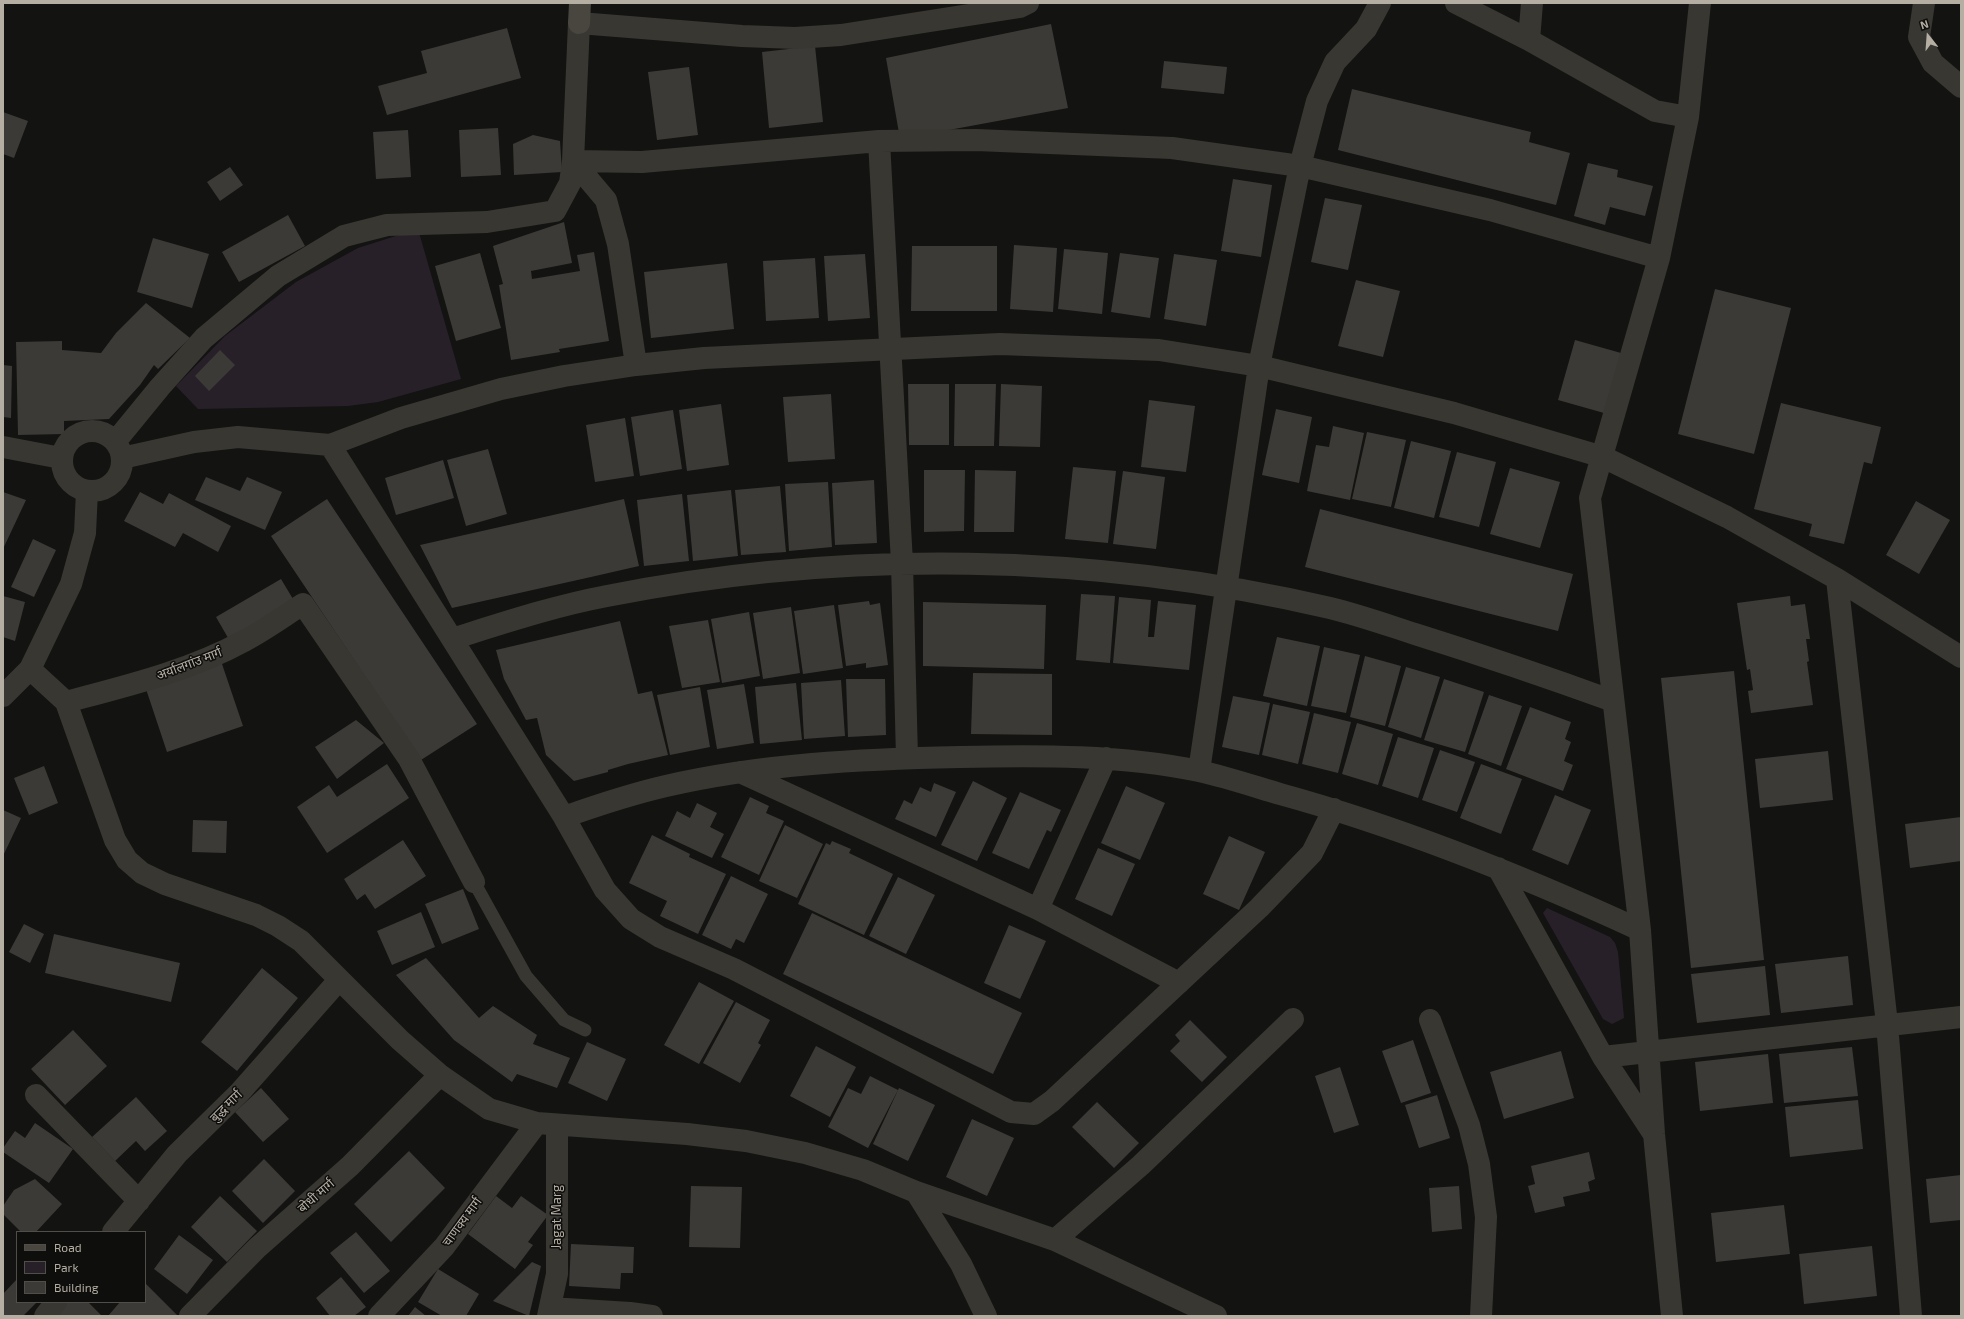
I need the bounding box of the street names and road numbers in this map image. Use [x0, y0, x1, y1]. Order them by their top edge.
street label: अर्यालगांउ मार्ग [154, 644, 224, 684]
street label: बुद्ध मार्ग [207, 1087, 245, 1125]
street label: बोधी मार्ग [294, 1176, 338, 1216]
street label: Jagat Marg [549, 1185, 565, 1249]
street label: चाणक्य मार्ग [439, 1194, 485, 1250]

